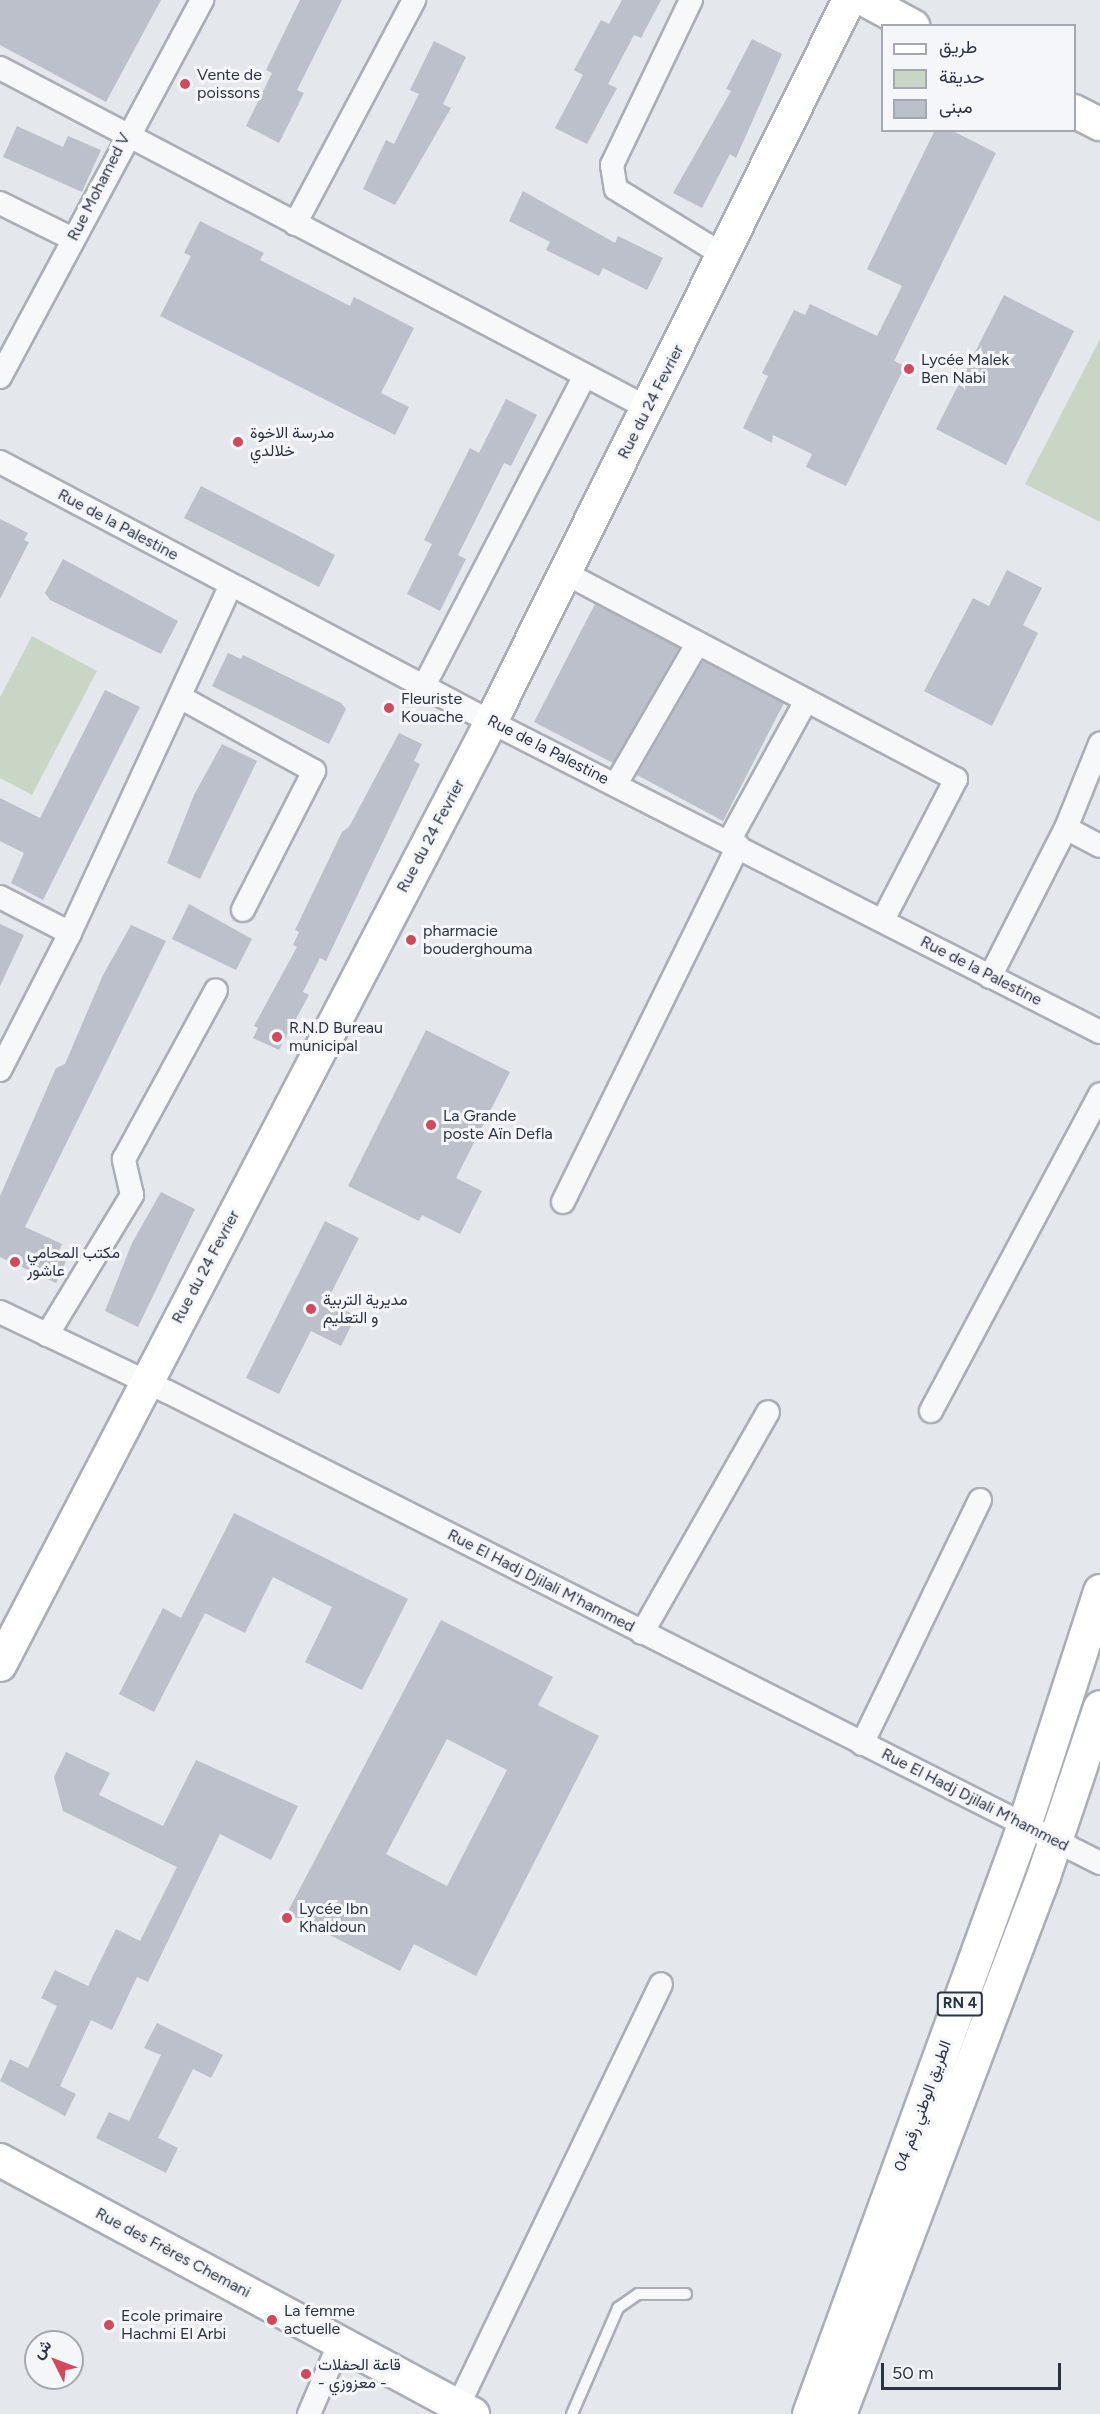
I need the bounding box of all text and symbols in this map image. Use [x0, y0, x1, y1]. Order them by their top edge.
legend [881, 24, 1076, 132]
text: طريق [939, 36, 977, 58]
place label: Vente de poissons [197, 65, 262, 103]
text: حديقة [939, 66, 985, 88]
marker: Vente de poissons [178, 77, 192, 91]
text: مبنى [939, 96, 973, 118]
street label: Rue Mohamed V [64, 130, 134, 244]
street label: Rue du 24 Fevrier [614, 342, 688, 462]
place label: Lycée Malek Ben Nabi [921, 350, 1009, 388]
marker: Lycée Malek Ben Nabi [902, 362, 916, 376]
place label: مدرسة الاخوة خلالدي [250, 423, 334, 461]
marker: مدرسة الاخوة خلالدي [231, 435, 245, 449]
street label: Rue de la Palestine [54, 485, 182, 565]
place label: Fleuriste Kouache [401, 689, 463, 727]
marker: Fleuriste Kouache [382, 701, 396, 715]
street label: Rue de la Palestine [484, 711, 612, 789]
street label: Rue du 24 Fevrier [393, 776, 469, 896]
place label: pharmacie bouderghouma [423, 921, 532, 959]
street label: Rue de la Palestine [917, 932, 1045, 1010]
marker: pharmacie bouderghouma [404, 933, 418, 947]
place label: R.N.D Bureau municipal [289, 1018, 383, 1056]
marker: R.N.D Bureau municipal [270, 1030, 284, 1044]
place label: La Grande poste Aïn Defla [443, 1106, 553, 1144]
marker: La Grande poste Aïn Defla [424, 1118, 438, 1132]
street label: Rue du 24 Fevrier [168, 1207, 244, 1327]
place label: مكتب المحامي عاشور [27, 1243, 120, 1281]
marker: مكتب المحامي عاشور [8, 1255, 22, 1269]
place label: مديرية التربية و التعليم [323, 1290, 408, 1328]
marker: مديرية التربية و التعليم [304, 1302, 318, 1316]
street label: Rue El Hadj Djilali M'hammed [444, 1525, 638, 1637]
street label: Rue El Hadj Djilali M'hammed [878, 1744, 1072, 1856]
place label: Lycée Ibn Khaldoun [299, 1899, 368, 1937]
marker: Lycée Ibn Khaldoun [280, 1911, 294, 1925]
road number: RN 4 [936, 1992, 984, 2016]
street label: الطريق الوطني رقم 04 [890, 2038, 956, 2174]
street label: Rue des Frères Chemani [92, 2204, 254, 2302]
place label: La femme actuelle [284, 2301, 355, 2339]
place label: Ecole primaire Hachmi El Arbi [121, 2306, 226, 2344]
marker: La femme actuelle [265, 2313, 279, 2327]
marker: Ecole primaire Hachmi El Arbi [102, 2318, 116, 2332]
north arrow [24, 2330, 84, 2390]
text: ش [28, 2335, 55, 2362]
scale bar [884, 2351, 1064, 2389]
place label: قاعة الحفلات - معزوزي - [318, 2355, 401, 2393]
text: 50 m [892, 2362, 934, 2384]
marker: قاعة الحفلات - معزوزي - [299, 2367, 313, 2381]

